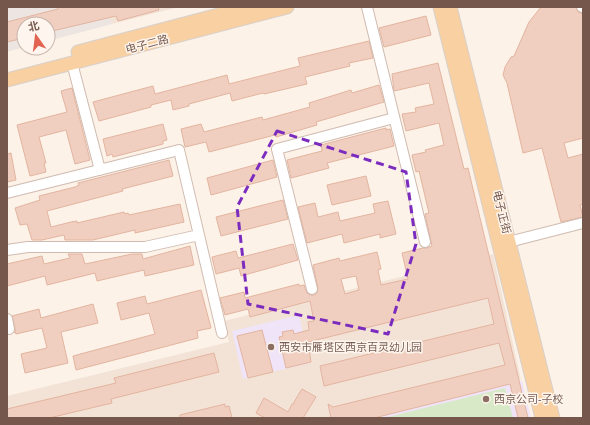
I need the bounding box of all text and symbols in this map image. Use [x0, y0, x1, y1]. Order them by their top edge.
north arrow [16, 16, 56, 56]
text: 北 [26, 17, 41, 34]
street label: 电子二路 [124, 31, 170, 56]
street label: 电子正街 [490, 189, 515, 235]
place label: 西安市雁塔区西京百灵幼儿园 [279, 339, 422, 354]
marker: 西安市雁塔区西京百灵幼儿园 [266, 342, 276, 352]
place label: 西京公司-子校 [494, 391, 564, 406]
marker: 西京公司-子校 [481, 394, 491, 404]

